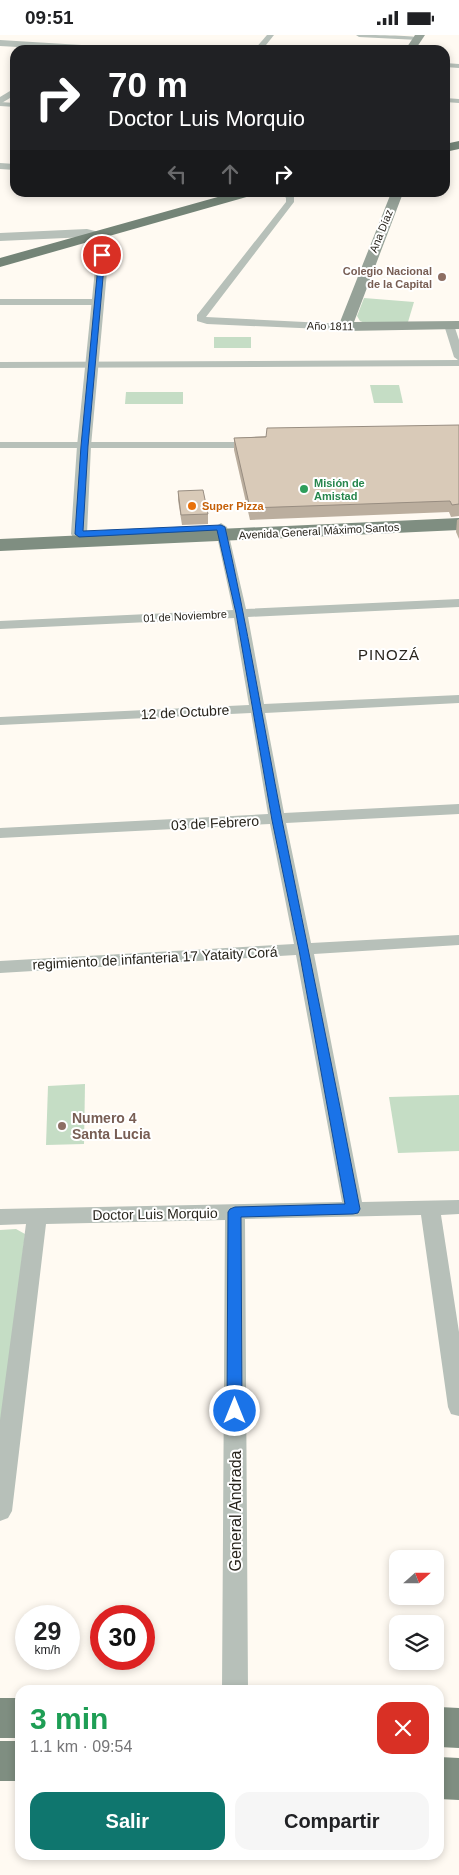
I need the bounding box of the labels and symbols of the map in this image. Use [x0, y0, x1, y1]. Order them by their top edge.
street label: Ana Díaz [367, 208, 395, 254]
pin [81, 234, 123, 276]
place label: Colegio Nacional de la Capital [343, 265, 432, 290]
marker: Colegio Nacional de la Capital [436, 271, 448, 283]
street label: Año 1811 [307, 320, 353, 332]
place label: Misión de Amistad [314, 477, 365, 502]
marker: Misión de Amistad [298, 483, 310, 495]
marker: Super Pizza [186, 500, 198, 512]
place label: Super Pizza [202, 500, 265, 512]
street label: Avenida General Máximo Santos [238, 521, 400, 541]
street label: 01 de Noviembre [143, 608, 227, 624]
district label: PINOZÁ [358, 646, 420, 663]
street label: 12 de Octubre [140, 702, 230, 722]
street label: 03 de Febrero [171, 813, 260, 833]
street label: regimiento de infanteria 17 Yataity Corá [32, 944, 278, 972]
place label: Numero 4 Santa Lucia [72, 1110, 151, 1142]
marker: Numero 4 Santa Lucia [56, 1120, 68, 1132]
street label: Doctor Luis Morquio [92, 1205, 218, 1223]
position arrow [208, 1384, 260, 1436]
street label: General Andrada [227, 1450, 244, 1571]
north arrow [389, 1550, 444, 1605]
speed limit sign: 30 [90, 1605, 155, 1670]

